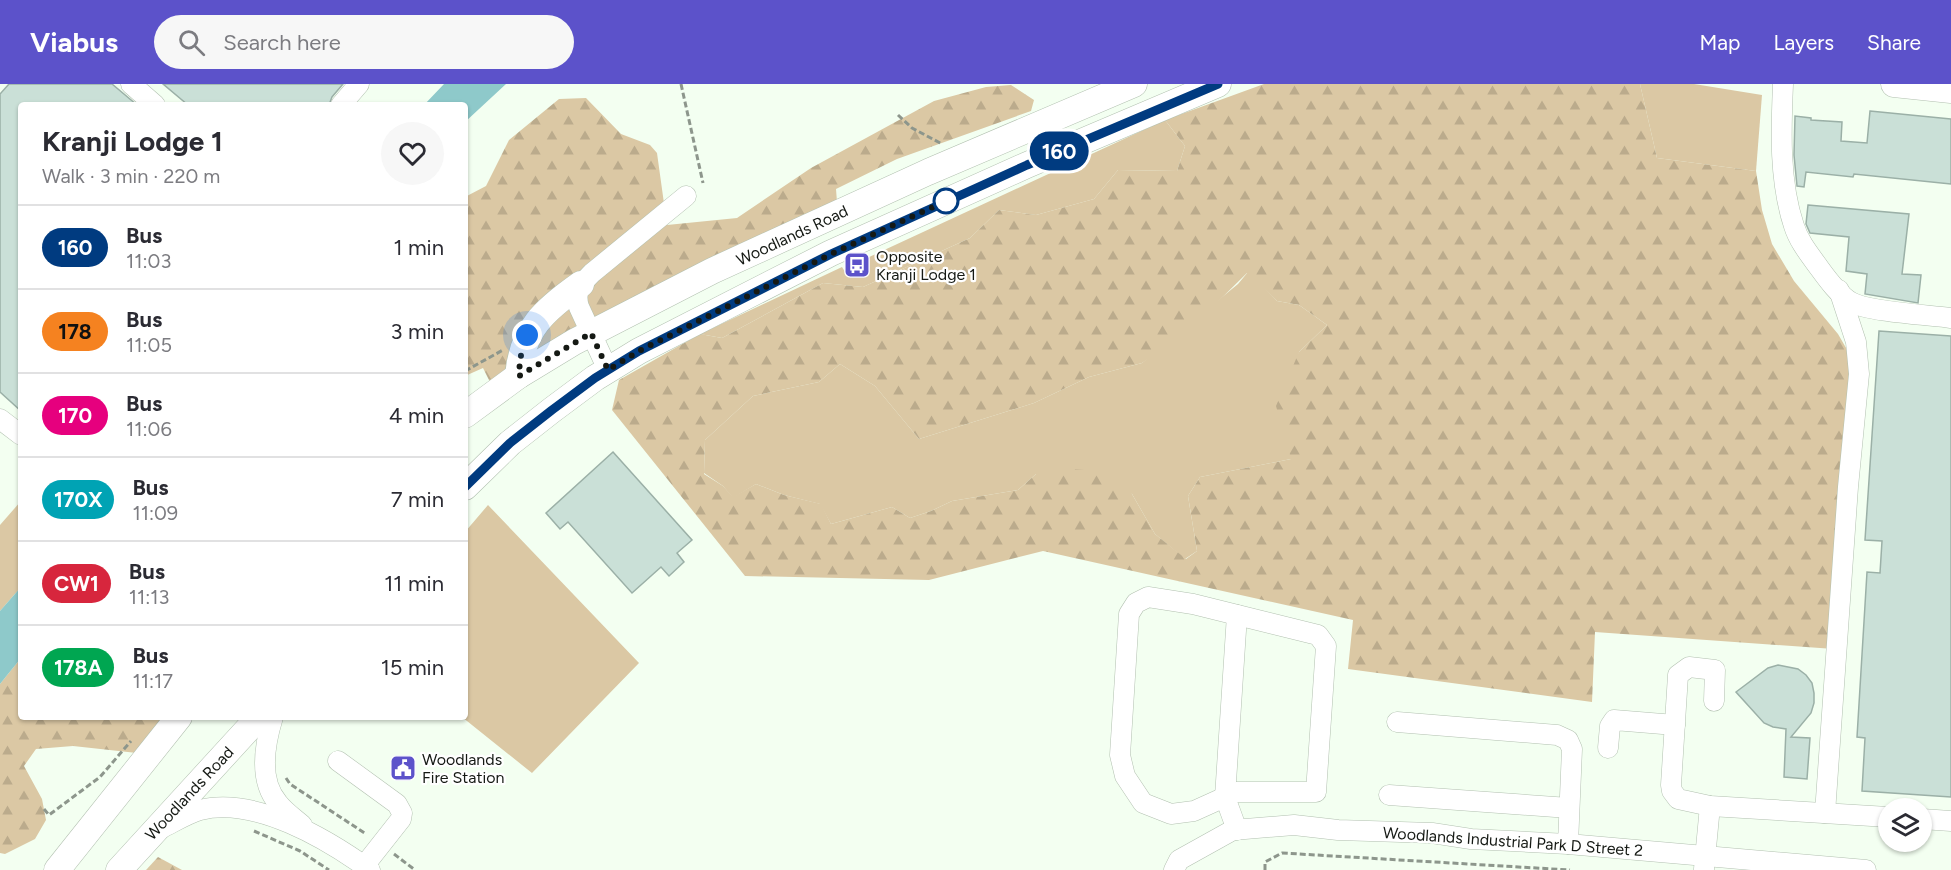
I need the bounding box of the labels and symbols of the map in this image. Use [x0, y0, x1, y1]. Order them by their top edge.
line badge: 160 [1024, 132, 1094, 170]
unlabelled marker [933, 188, 959, 214]
street label: Woodlands Road [733, 201, 851, 270]
place label: Opposite Kranji Lodge 1 [876, 247, 976, 284]
bus stop icon: Opposite Kranji Lodge 1 [842, 250, 872, 280]
your location [512, 320, 542, 350]
street label: Woodlands Road [141, 743, 238, 844]
place label: Woodlands Fire Station [422, 750, 505, 787]
public building icon: Woodlands Fire Station [388, 753, 418, 783]
street label: Woodlands Industrial Park D Street 2 [1382, 823, 1644, 860]

